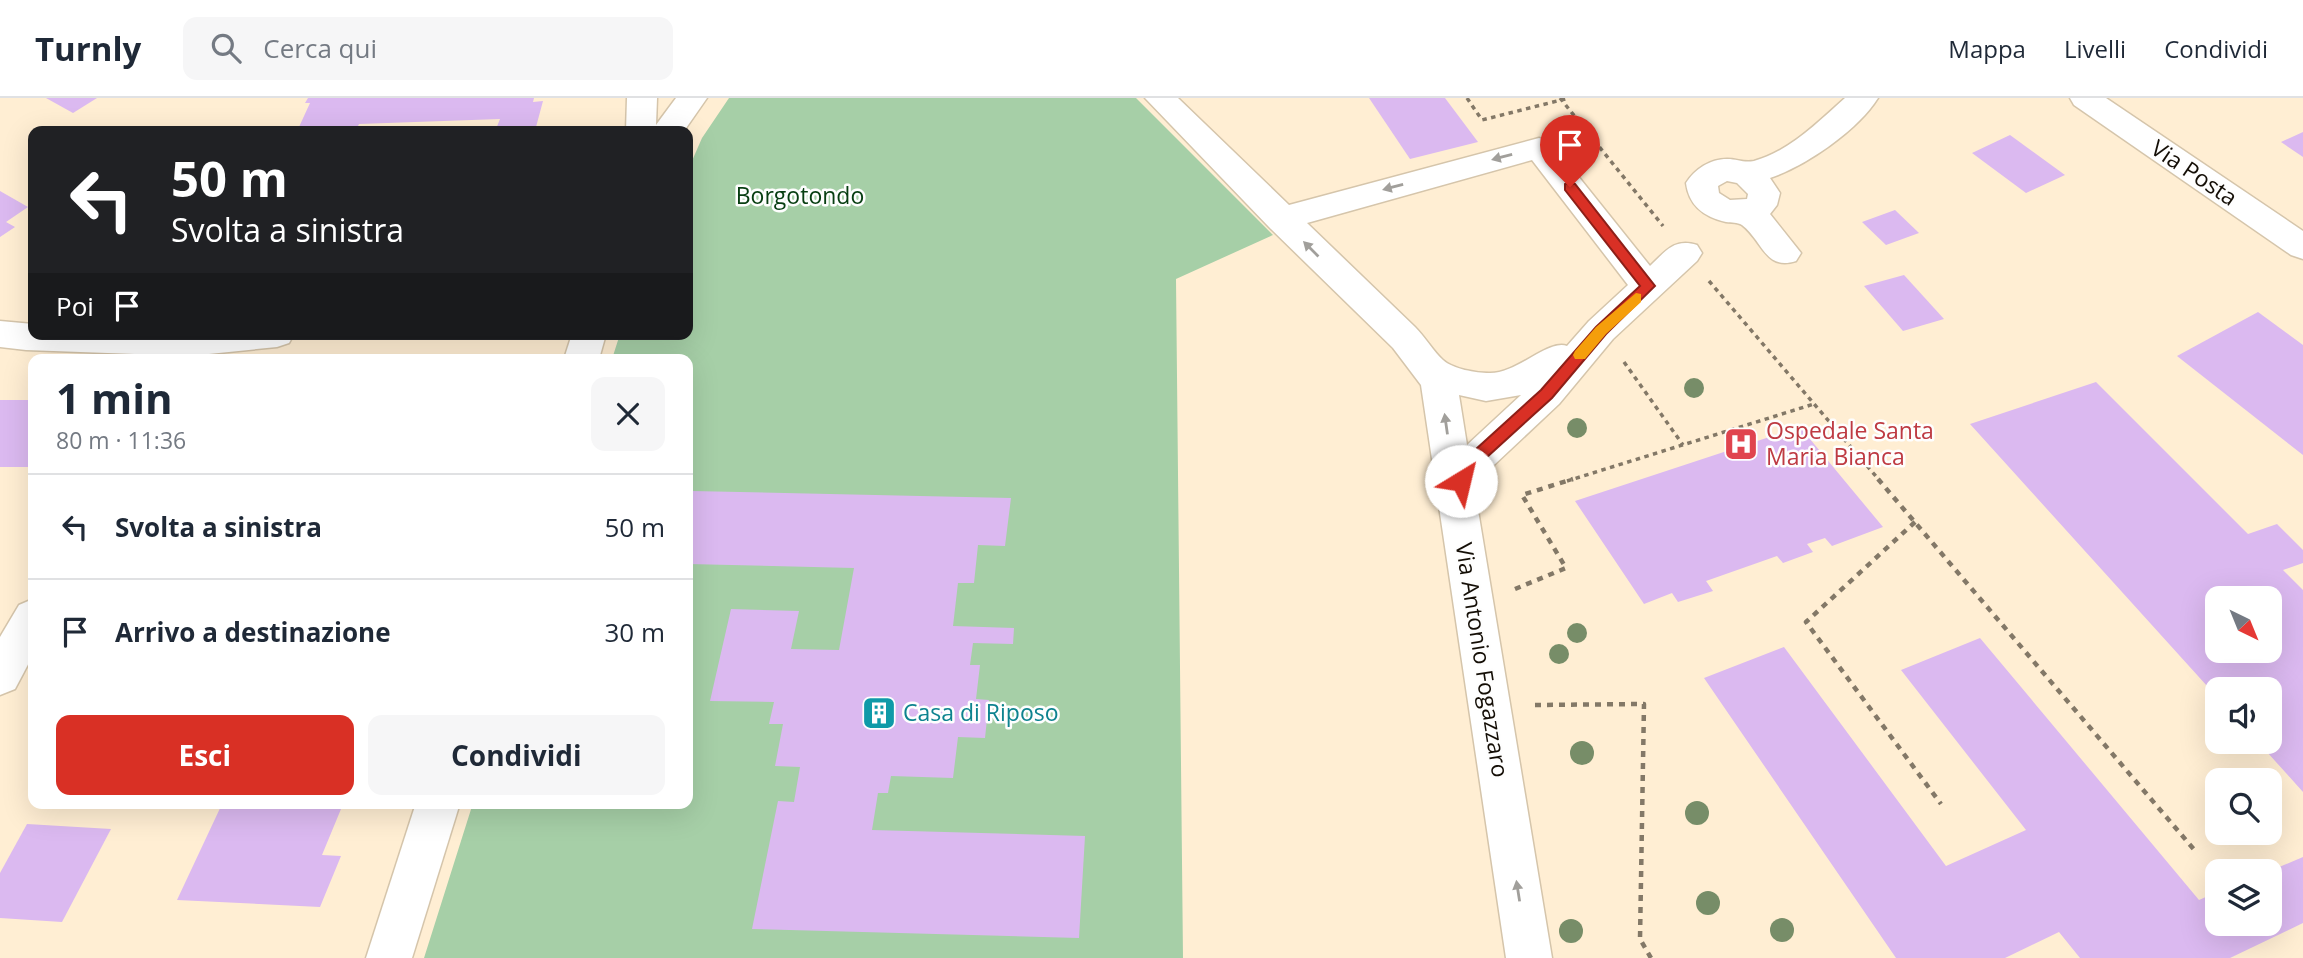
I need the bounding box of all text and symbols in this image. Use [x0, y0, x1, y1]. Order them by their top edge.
search box [183, 17, 673, 80]
text: Turnly [35, 26, 141, 71]
icon: search [207, 29, 245, 67]
text: Cerca qui [263, 30, 377, 66]
text: Mappa [1948, 32, 2026, 65]
text: Livelli [2064, 32, 2126, 65]
text: Condividi [2164, 32, 2268, 65]
pin [1540, 115, 1600, 187]
icon: arrive [1551, 126, 1589, 164]
street label: Via Posta [2145, 132, 2244, 213]
text: 50 m [171, 145, 288, 211]
one-way arrow [1491, 153, 1512, 163]
icon: left [56, 154, 147, 245]
park label: Borgotondo [736, 179, 864, 211]
one-way arrow [1382, 182, 1404, 193]
text: Svolta a sinistra [171, 208, 404, 251]
one-way arrow [1303, 241, 1319, 258]
icon: arrive [108, 287, 146, 325]
text: Poi [56, 288, 94, 324]
text: 1 min [56, 369, 173, 426]
button: close [591, 377, 665, 451]
one-way arrow [1441, 412, 1452, 434]
place label: Ospedale Santa Maria Bianca [1766, 414, 1934, 472]
text: 80 m · 11:36 [56, 424, 186, 456]
hospital icon: Ospedale Santa Maria Bianca [1722, 425, 1760, 463]
position arrow [1424, 444, 1498, 518]
icon: left [56, 508, 94, 546]
text: Svolta a sinistra [115, 509, 322, 545]
text: 50 m [604, 509, 665, 545]
street label: Via Antonio Fogazzaro [1449, 540, 1517, 780]
north arrow [2205, 586, 2282, 663]
map controls [2205, 586, 2282, 936]
icon: arrive [56, 613, 94, 651]
text: Arrivo a destinazione [115, 614, 391, 650]
text: 30 m [604, 614, 665, 650]
button: sound [2205, 677, 2282, 754]
building icon: Casa di Riposo [860, 694, 898, 732]
place label: Casa di Riposo [903, 696, 1059, 728]
button: Esci [56, 715, 354, 795]
button: Condividi [368, 715, 665, 795]
button: search [2205, 768, 2282, 845]
button: layers [2205, 859, 2282, 936]
one-way arrow [1512, 879, 1523, 901]

